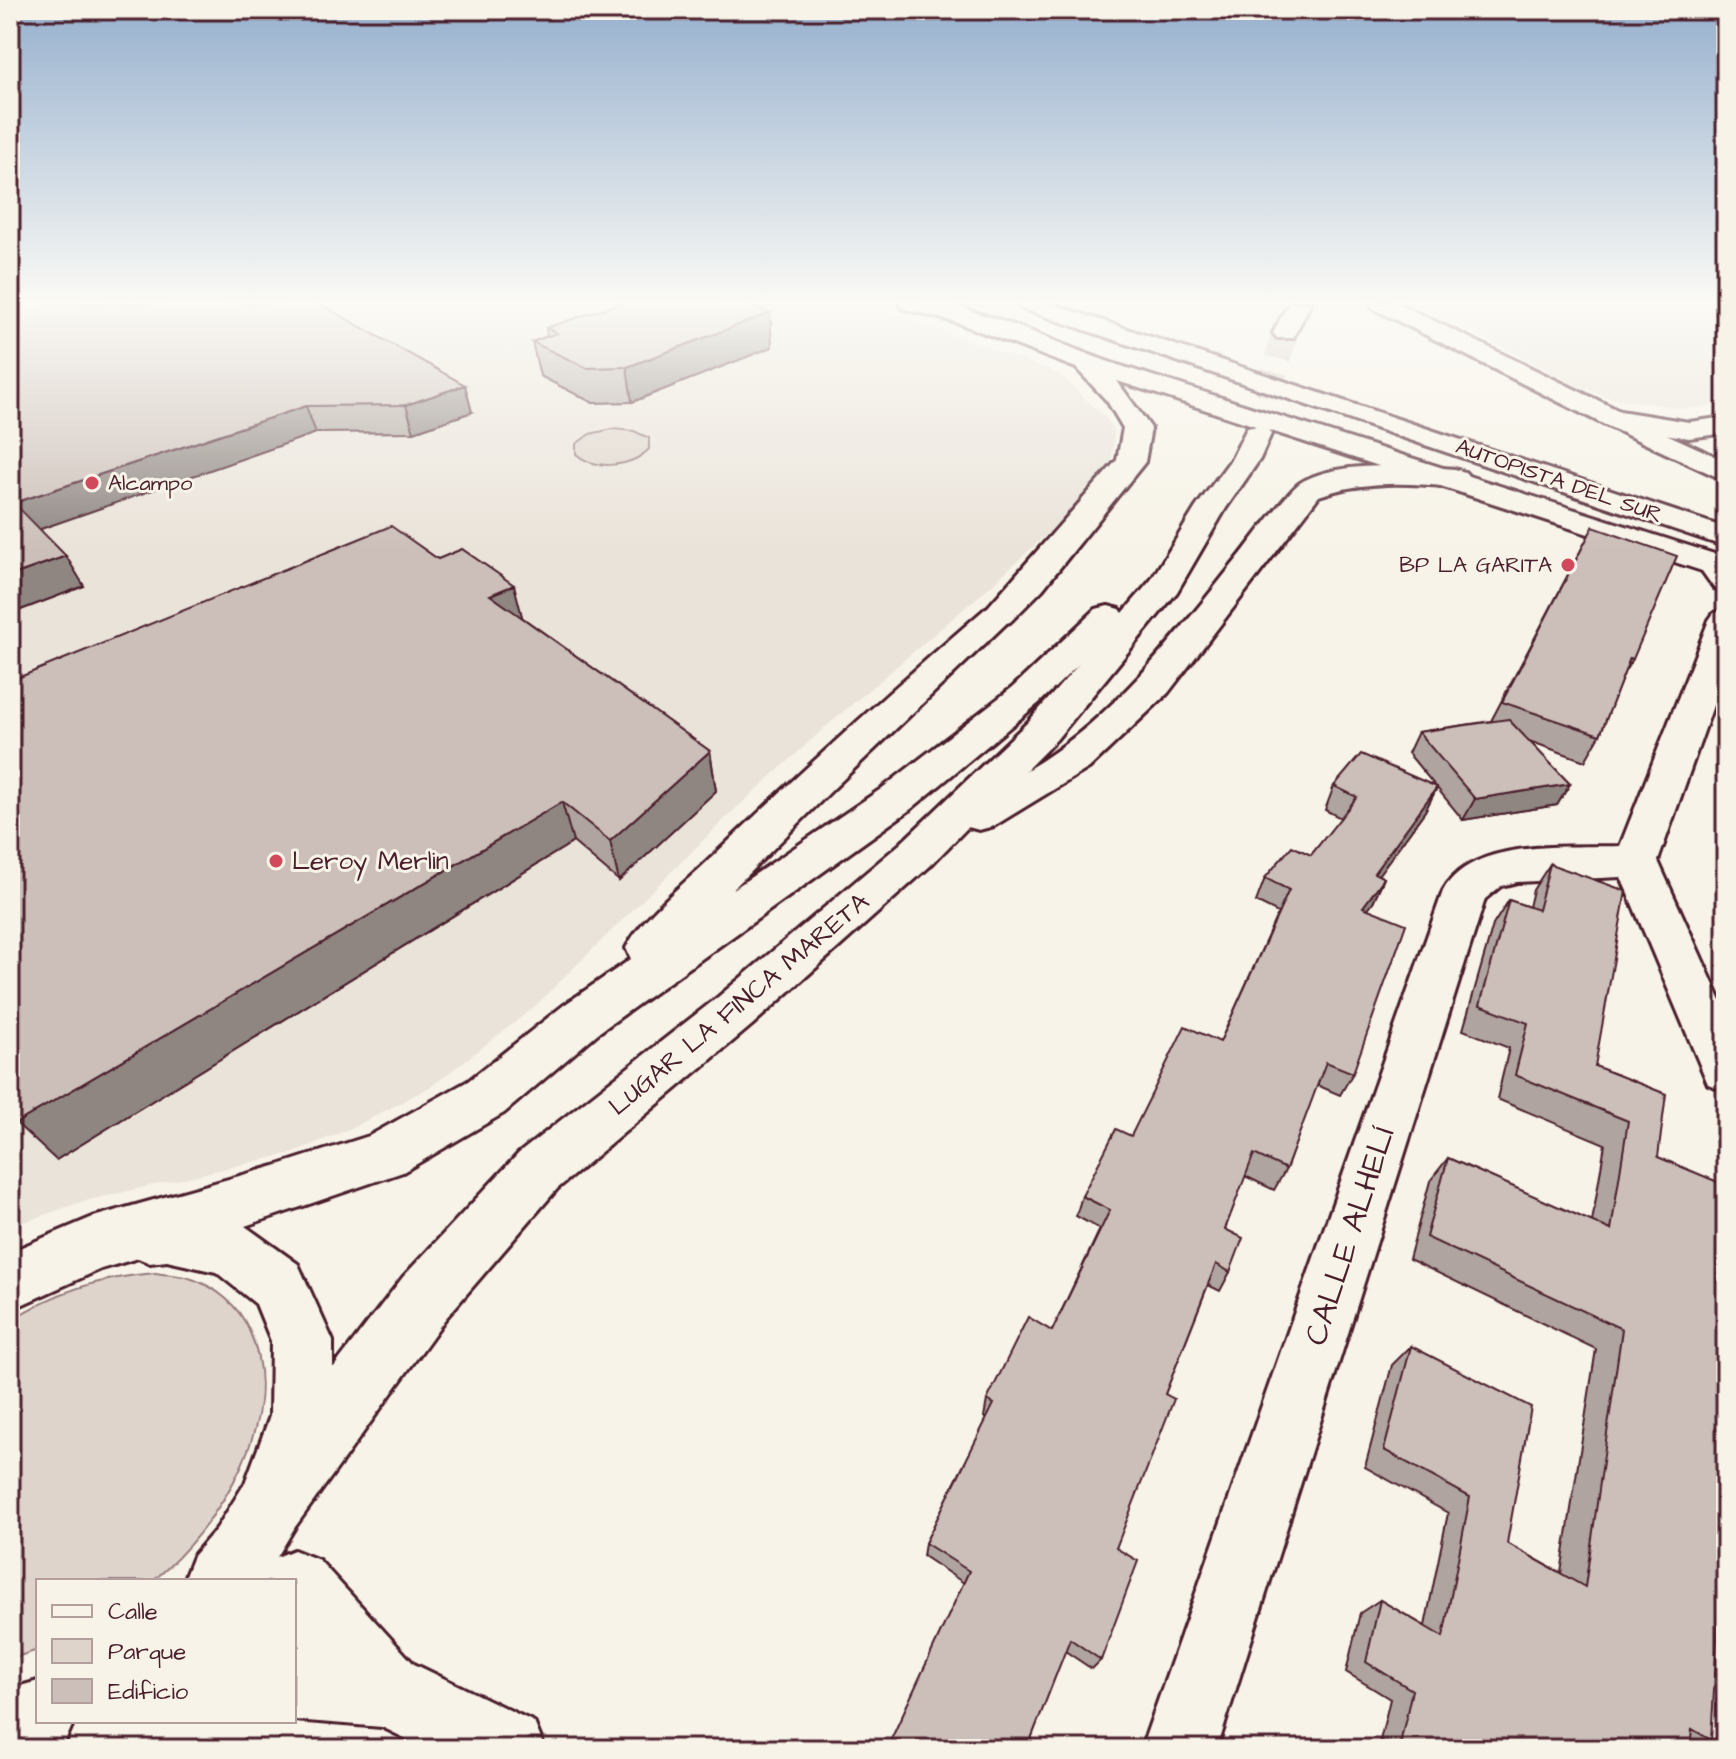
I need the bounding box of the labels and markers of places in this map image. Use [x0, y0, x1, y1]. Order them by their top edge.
place label: Alcampo [108, 468, 193, 499]
marker: Alcampo [83, 474, 101, 492]
place label: BP LA GARITA [1399, 550, 1552, 581]
marker: BP LA GARITA [1559, 556, 1577, 574]
place label: Leroy Merlin [292, 843, 449, 881]
marker: Leroy Merlin [267, 852, 285, 870]

